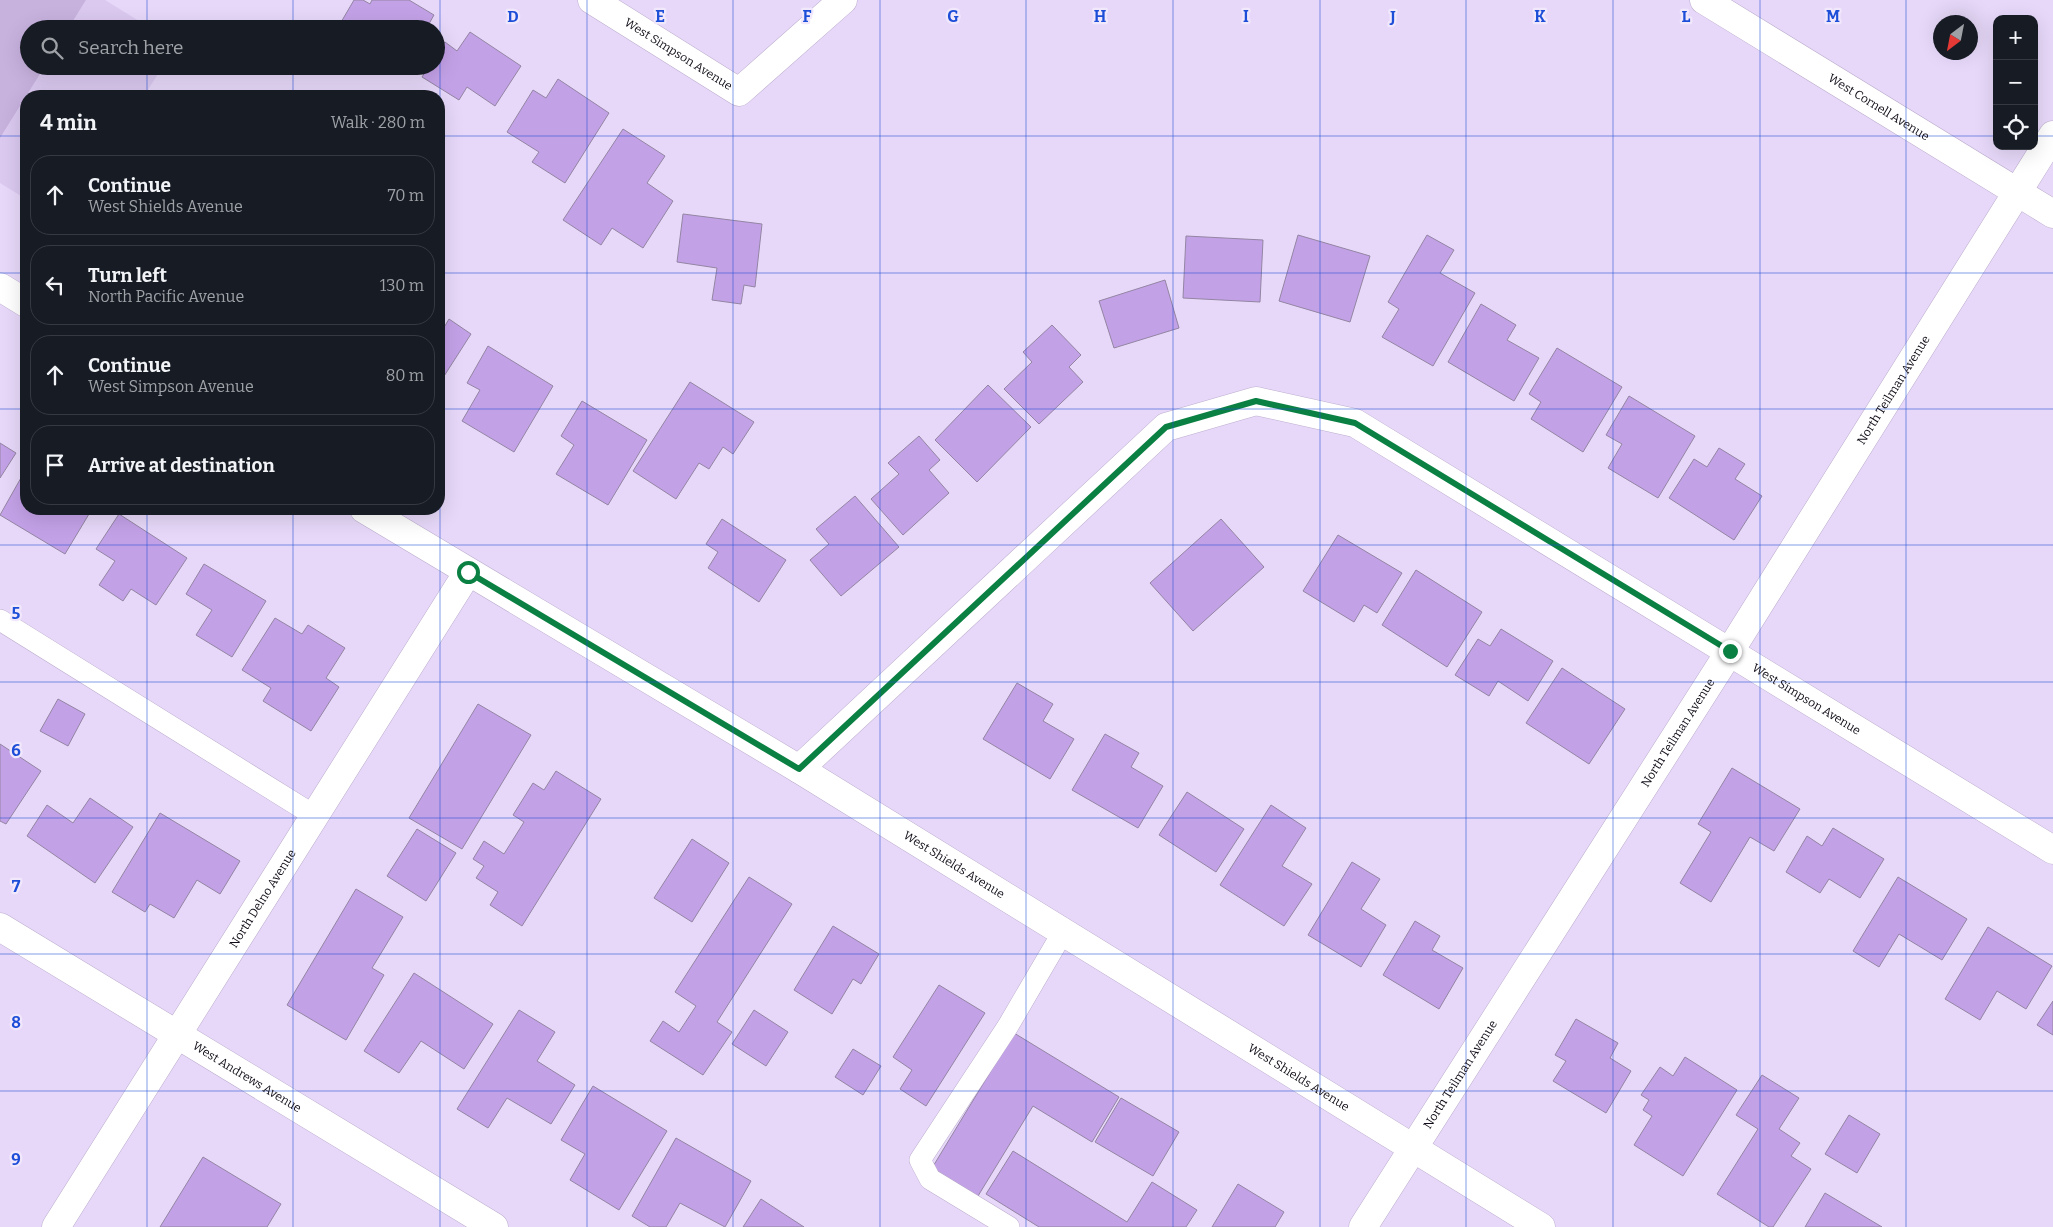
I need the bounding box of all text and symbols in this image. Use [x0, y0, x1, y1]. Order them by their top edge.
text: D [507, 7, 519, 26]
text: E [655, 7, 665, 26]
text: F [803, 7, 812, 26]
text: G [947, 7, 959, 26]
text: H [1094, 7, 1107, 26]
text: I [1243, 7, 1249, 26]
text: J [1389, 7, 1396, 26]
text: K [1534, 7, 1546, 26]
text: L [1682, 7, 1691, 26]
text: M [1826, 7, 1840, 26]
street label: West Simpson Avenue [622, 15, 735, 93]
north arrow [1933, 15, 1978, 60]
map controls [1993, 15, 2038, 150]
button: + [1993, 15, 2038, 60]
search box [20, 20, 445, 75]
icon: search [38, 34, 66, 62]
text: Search here [78, 36, 183, 59]
button: − [1993, 60, 2038, 105]
street label: West Cornell Avenue [1826, 71, 1932, 143]
button: locate [1993, 105, 2038, 150]
text: 4 min [40, 110, 97, 136]
text: Walk · 280 m [331, 113, 425, 132]
text: Continue [88, 174, 171, 197]
icon: ahead [41, 181, 69, 209]
text: 70 m [388, 186, 424, 205]
text: West Shields Avenue [88, 197, 243, 216]
text: Turn left [88, 264, 167, 287]
icon: left [41, 271, 69, 299]
text: 130 m [380, 276, 424, 295]
text: North Pacific Avenue [88, 287, 244, 306]
street label: North Teilman Avenue [1854, 333, 1933, 447]
text: Continue [88, 354, 171, 377]
icon: ahead [41, 361, 69, 389]
text: 80 m [386, 366, 424, 385]
text: West Simpson Avenue [88, 377, 254, 396]
icon: arrive [41, 451, 69, 479]
text: Arrive at destination [88, 454, 275, 477]
route start [457, 561, 480, 584]
text: 5 [12, 604, 21, 623]
route end [1719, 640, 1742, 663]
street label: West Simpson Avenue [1750, 661, 1863, 738]
street label: North Teilman Avenue [1638, 676, 1718, 790]
text: 6 [11, 741, 21, 760]
street label: West Shields Avenue [901, 828, 1007, 901]
street label: North Delno Avenue [226, 847, 299, 950]
text: 7 [12, 877, 21, 896]
text: 8 [11, 1013, 21, 1032]
street label: North Teilman Avenue [1421, 1017, 1500, 1131]
street label: West Andrews Avenue [190, 1039, 304, 1115]
street label: West Shields Avenue [1246, 1041, 1352, 1114]
text: 9 [11, 1150, 21, 1169]

